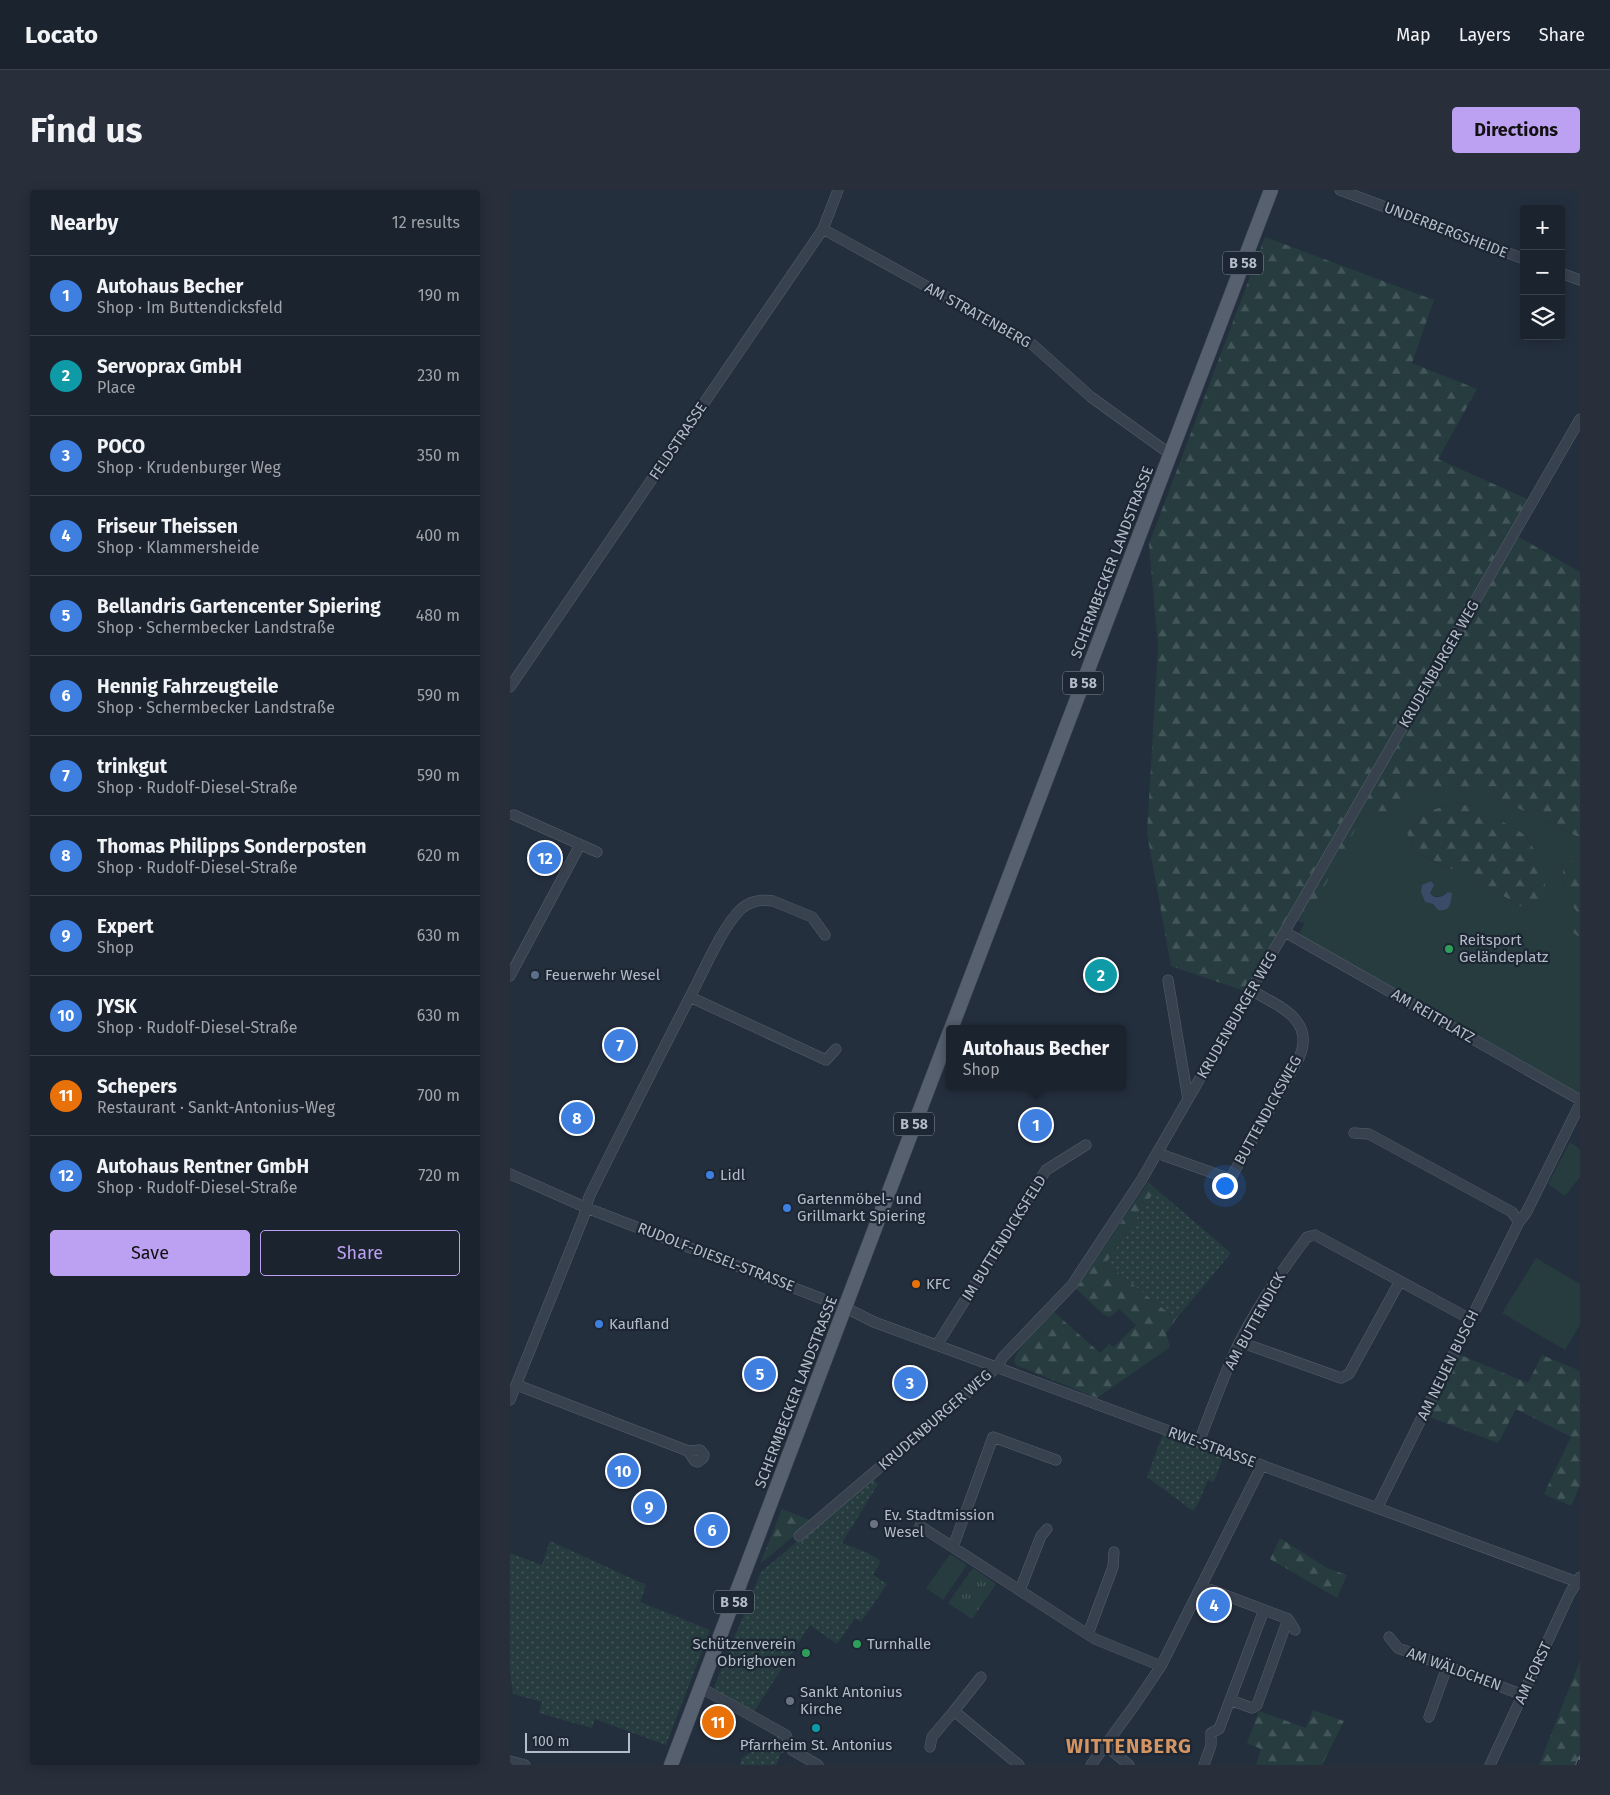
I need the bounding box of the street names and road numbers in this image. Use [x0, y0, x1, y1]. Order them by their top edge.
street label: UNDERBERGSHEIDE [1382, 198, 1510, 262]
road number: B 58 [1223, 252, 1263, 274]
street label: AM STRATENBERG [922, 278, 1034, 352]
street label: FELDSTRASSE [645, 399, 711, 483]
street label: SCHERMBECKER LANDSTRASSE [1067, 463, 1157, 661]
street label: KRUDENBURGER WEG [1395, 597, 1483, 731]
road number: B 58 [1063, 672, 1103, 694]
street label: KRUDENBURGER WEG [1193, 948, 1281, 1082]
street label: AM REITPLATZ [1388, 985, 1478, 1047]
street label: BUTTENDICKSWEG [1231, 1052, 1305, 1168]
road number: B 58 [894, 1112, 934, 1136]
street label: IM BUTTENDICKSFELD [958, 1172, 1050, 1304]
street label: RUDOLF-DIESEL-STRASSE [635, 1219, 797, 1295]
street label: AM BUTTENDICK [1221, 1269, 1289, 1373]
street label: SCHERMBECKER LANDSTRASSE [751, 1293, 841, 1491]
street label: AM NEUEN BUSCH [1414, 1307, 1482, 1423]
street label: KRUDENBURGER WEG [875, 1366, 995, 1474]
street label: RWE-STRASSE [1166, 1423, 1258, 1471]
road number: B 58 [714, 1590, 754, 1614]
street label: AM FORST [1511, 1639, 1555, 1707]
street label: AM WÄLDCHEN [1404, 1644, 1504, 1694]

